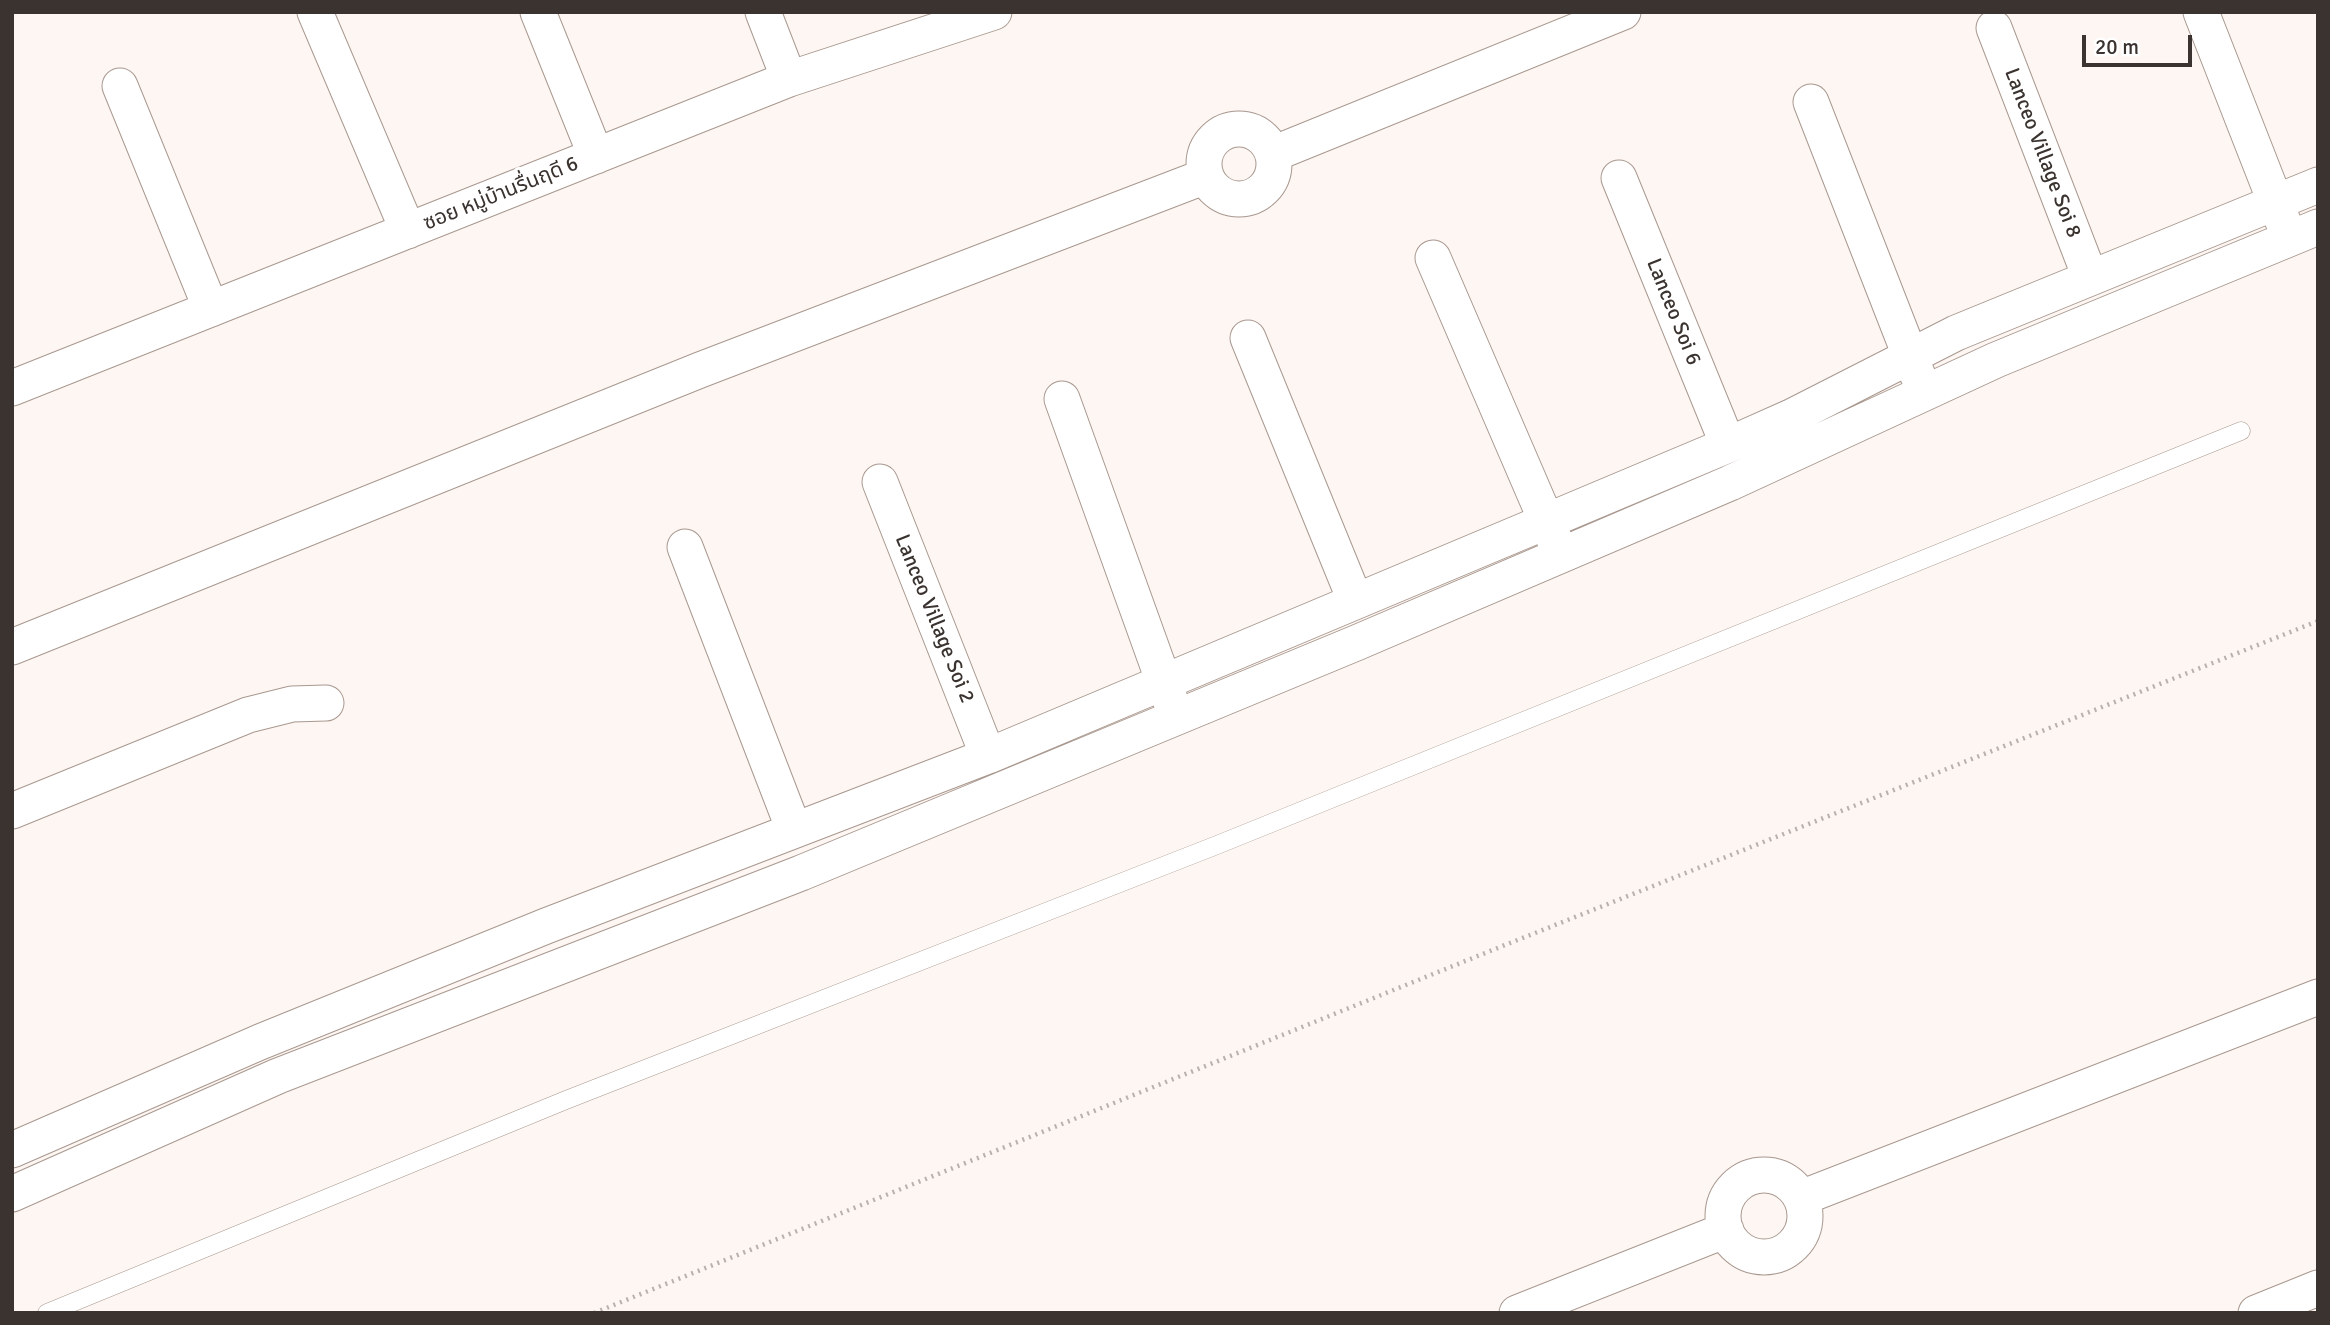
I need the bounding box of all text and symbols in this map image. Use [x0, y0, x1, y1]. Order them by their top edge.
scale bar [2085, 21, 2195, 65]
text: 20 m [2095, 34, 2139, 60]
street label: Lanceo Village Soi 8 [1998, 65, 2086, 241]
street label: ซอย หมู่บ้านรื่นฤดี 6 [420, 151, 582, 237]
street label: Lanceo Soi 6 [1640, 255, 1706, 369]
street label: Lanceo Village Soi 2 [889, 531, 979, 707]

